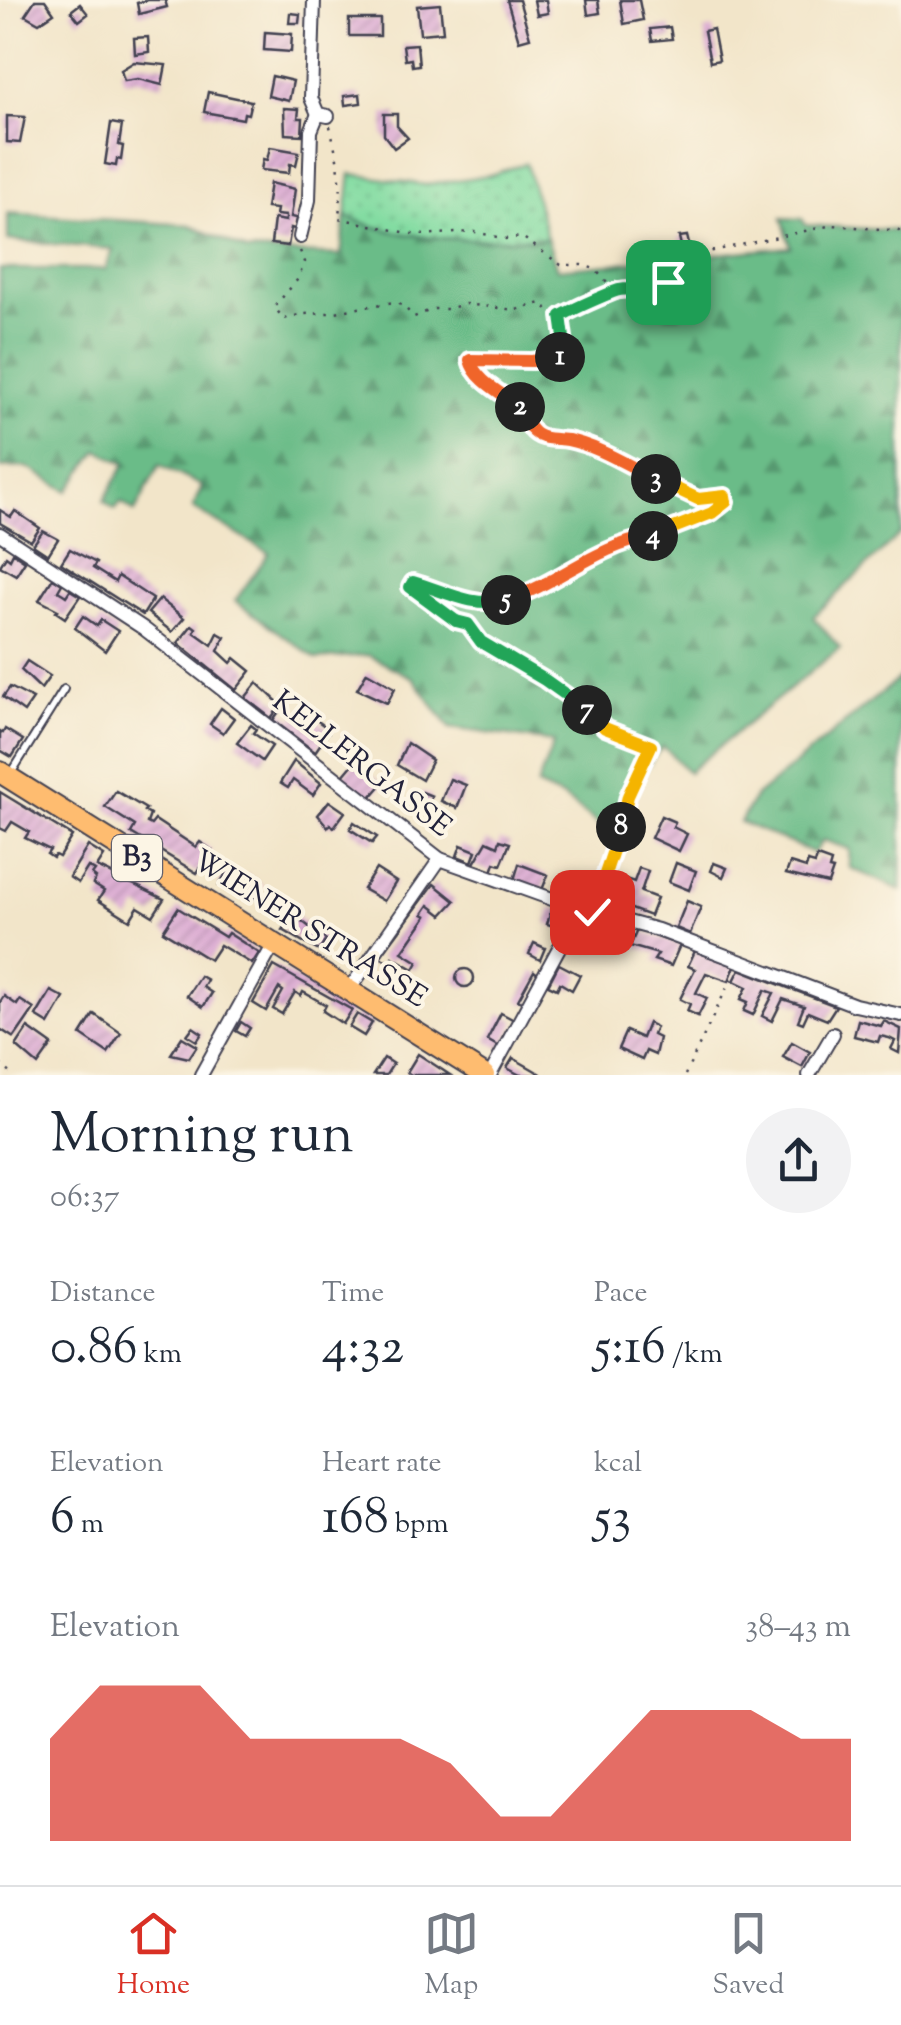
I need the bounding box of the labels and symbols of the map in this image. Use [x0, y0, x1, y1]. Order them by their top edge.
pin [626, 240, 711, 325]
pin: 1 [535, 332, 585, 382]
pin: 2 [495, 382, 545, 432]
pin: 3 [631, 454, 681, 504]
pin: 4 [628, 511, 678, 561]
pin: 5 [481, 575, 531, 625]
street label: KELLERGASSE [262, 681, 460, 849]
pin: 7 [562, 685, 612, 735]
pin: 8 [596, 802, 646, 852]
road number: B3 [112, 835, 162, 881]
street label: WIENER STRASSE [183, 840, 435, 1020]
pin [550, 870, 635, 955]

